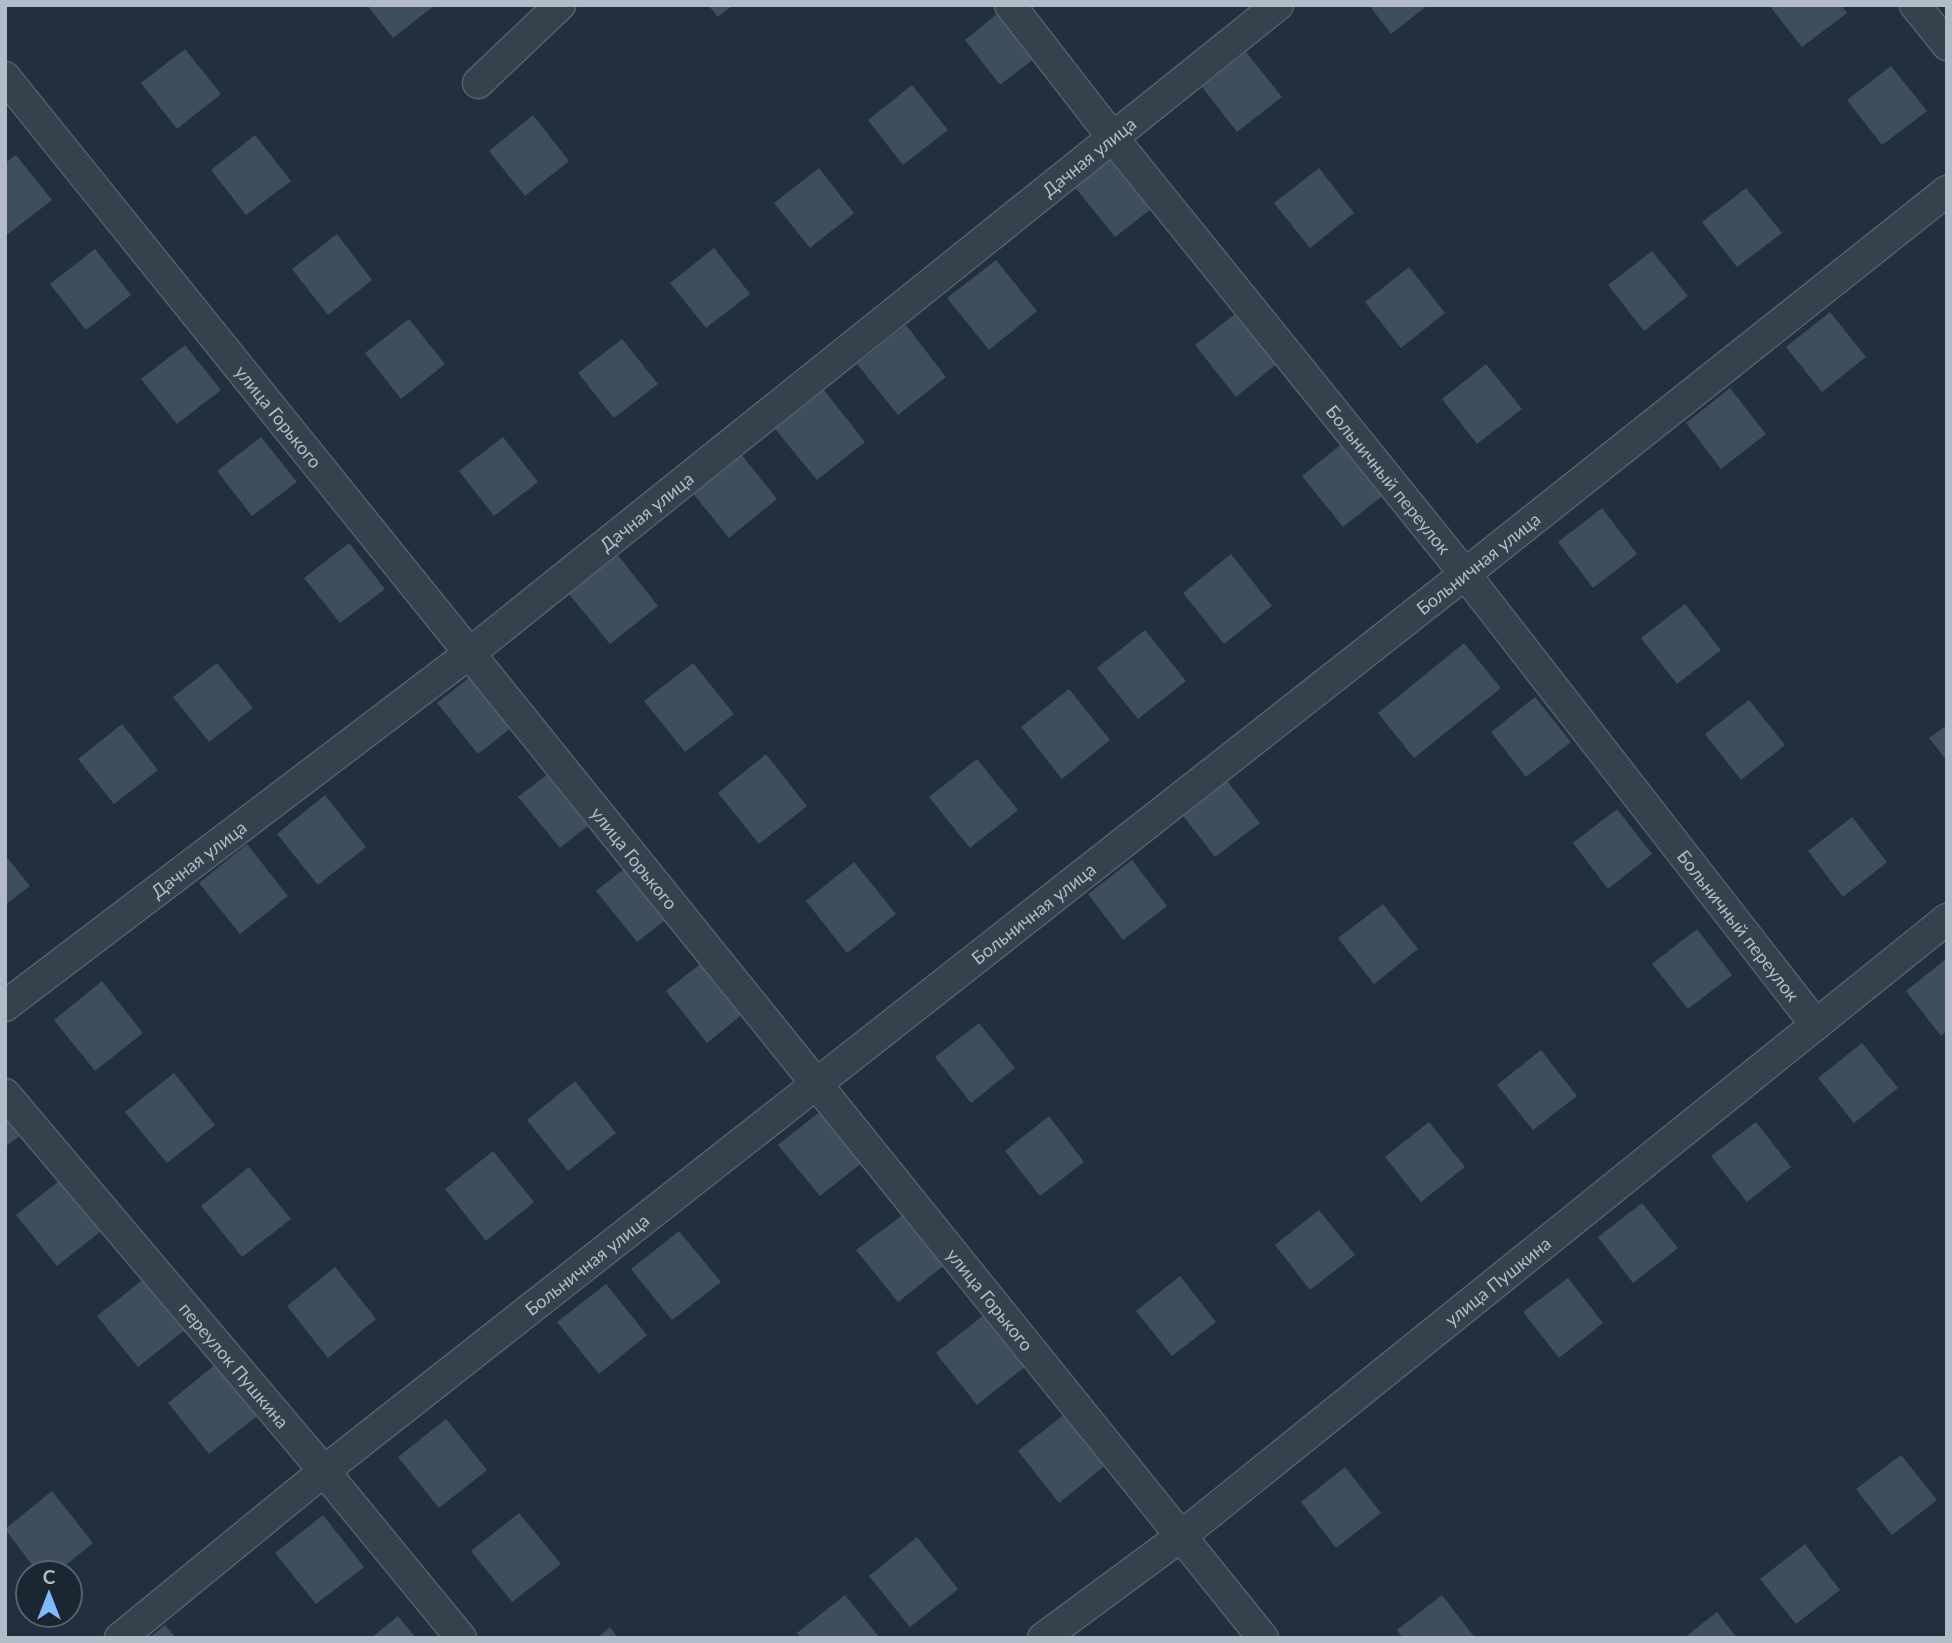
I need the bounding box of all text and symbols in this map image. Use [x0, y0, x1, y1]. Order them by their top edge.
street label: Дачная улица [1037, 112, 1140, 201]
street label: улица Горького [231, 361, 327, 472]
street label: Больничный переулок [1322, 400, 1456, 559]
street label: Дачная улица [595, 467, 698, 556]
street label: Больничная улица [1412, 508, 1545, 619]
street label: улица Горького [586, 802, 682, 914]
street label: Дачная улица [146, 816, 251, 902]
street label: Больничный переулок [1673, 845, 1805, 1006]
street label: Больничная улица [967, 858, 1100, 969]
street label: Больничная улица [520, 1209, 653, 1320]
street label: улица Пушкина [1440, 1232, 1555, 1330]
street label: улица Горького [942, 1244, 1038, 1355]
street label: переулок Пушкина [175, 1298, 294, 1432]
north arrow [14, 1559, 84, 1629]
text: С [43, 1565, 56, 1588]

